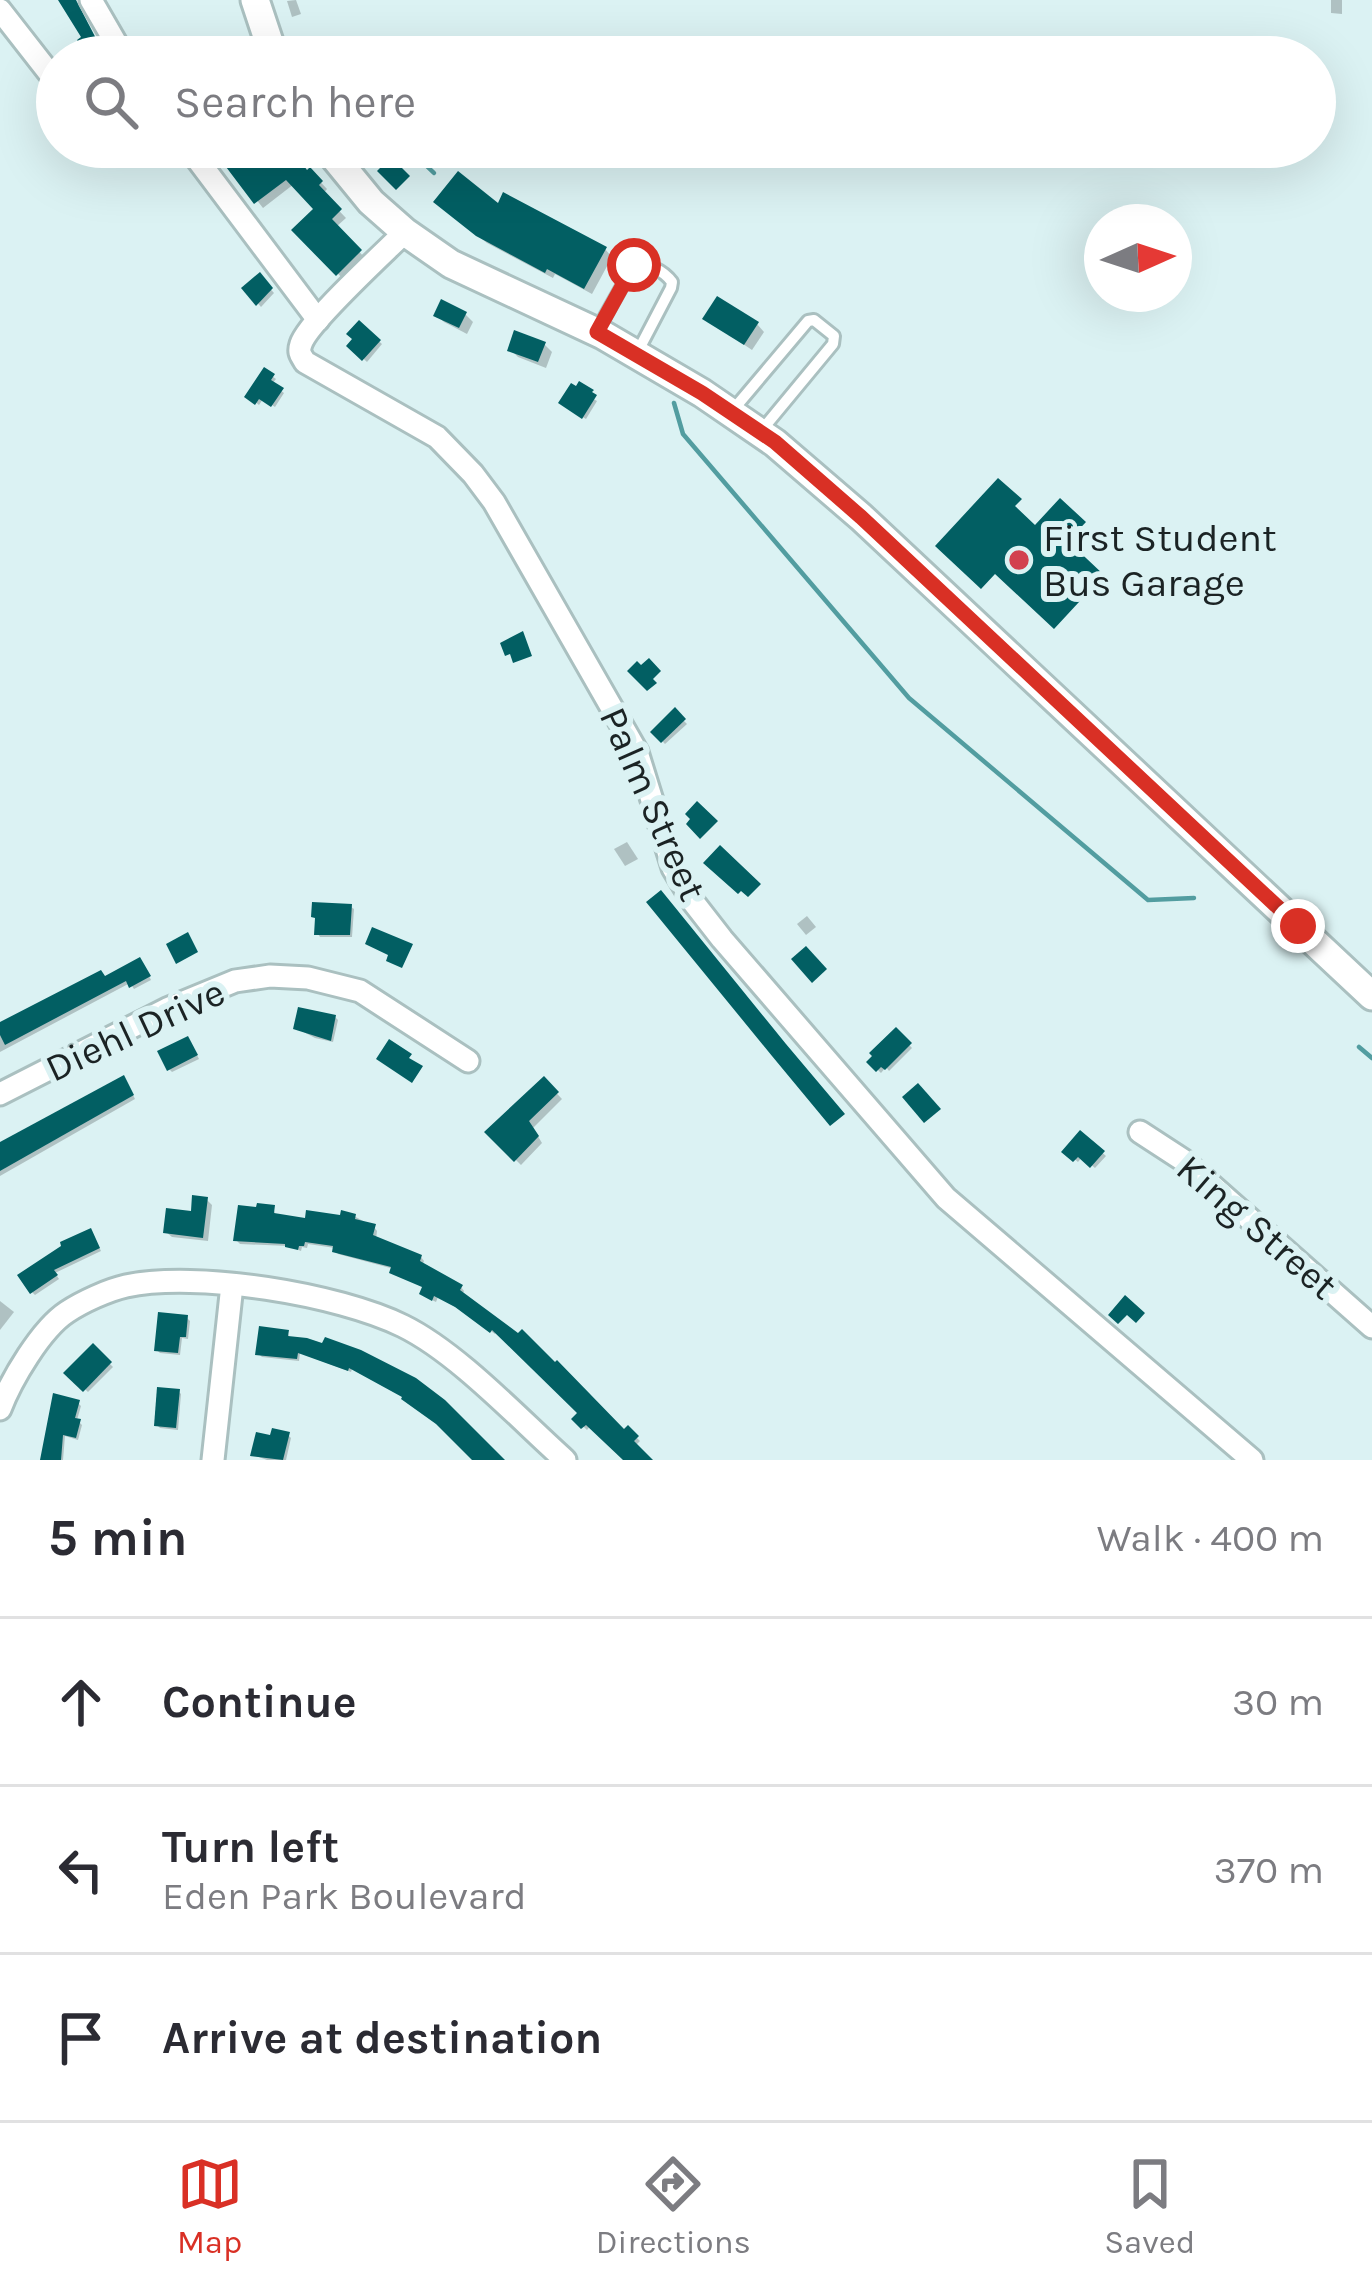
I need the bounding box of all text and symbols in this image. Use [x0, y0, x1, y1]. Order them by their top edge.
search box [36, 36, 1336, 168]
icon: search [78, 69, 144, 135]
text: Search here [174, 76, 416, 128]
north arrow [1084, 204, 1192, 312]
route start [607, 238, 661, 292]
place label: First Student Bus Garage [1043, 515, 1277, 606]
marker: First Student Bus Garage [1006, 547, 1032, 573]
street label: Palm Street [590, 700, 716, 908]
route end [1271, 899, 1325, 953]
street label: Diehl Drive [38, 969, 232, 1091]
street label: King Street [1168, 1145, 1346, 1309]
text: 5 min [48, 1508, 188, 1568]
text: Walk · 400 m [1097, 1515, 1324, 1561]
icon: ahead [48, 1669, 114, 1735]
text: Continue [162, 1676, 357, 1728]
text: 30 m [1232, 1679, 1324, 1725]
text: Turn left [162, 1821, 339, 1873]
icon: left [48, 1837, 114, 1903]
text: 370 m [1214, 1847, 1324, 1893]
text: Eden Park Boulevard [162, 1873, 527, 1919]
icon: arrive [48, 2005, 114, 2071]
text: Arrive at destination [162, 2012, 602, 2064]
tab: Map [177, 2151, 243, 2261]
tab: Directions [596, 2151, 751, 2261]
tab: Saved [1104, 2151, 1195, 2261]

